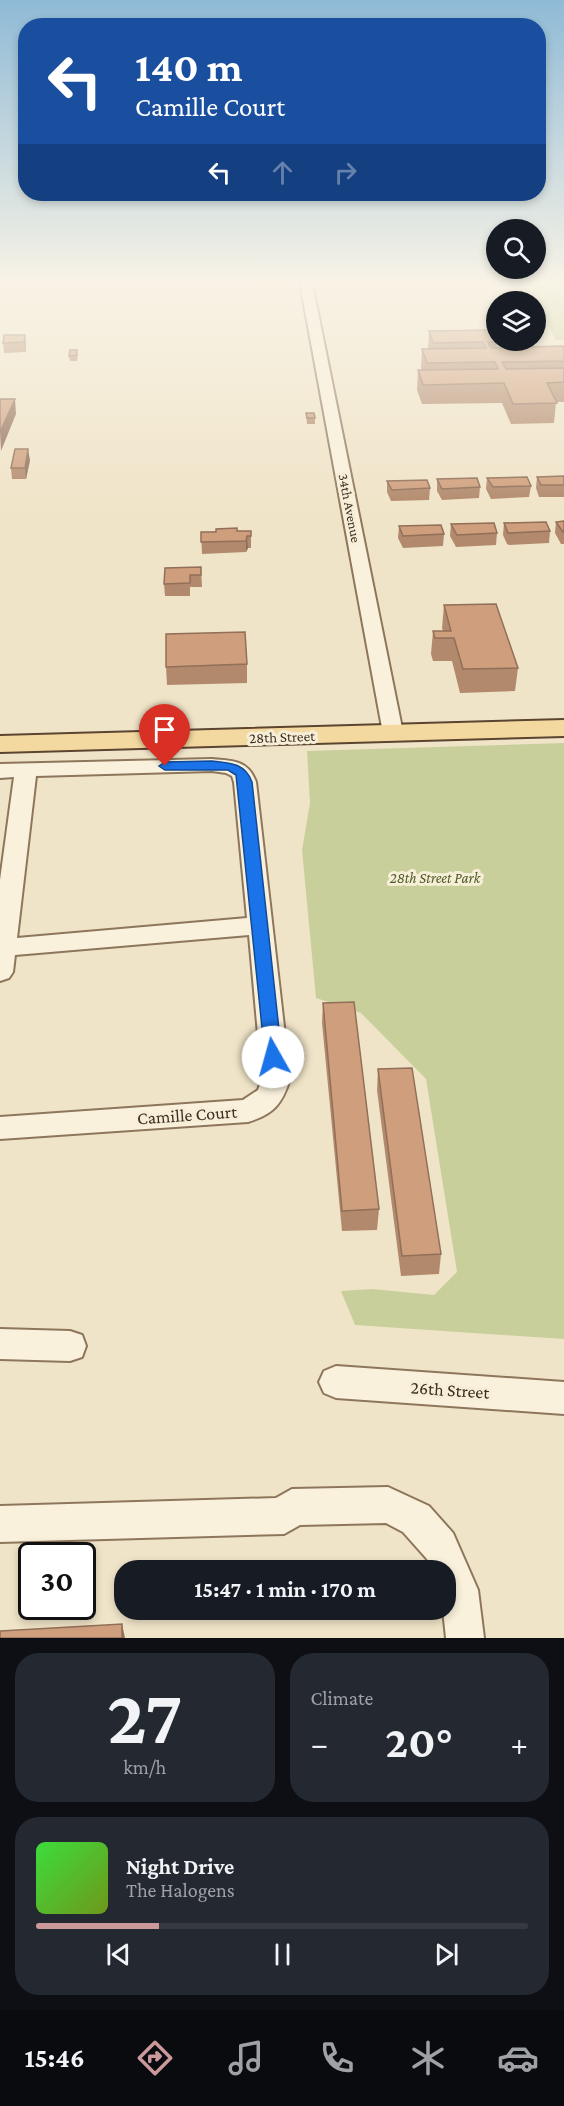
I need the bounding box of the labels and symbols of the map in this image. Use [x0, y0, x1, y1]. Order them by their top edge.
street label: 34th Avenue [335, 472, 365, 544]
pin [139, 704, 190, 766]
street label: 28th Street [249, 728, 316, 746]
park label: 28th Street Park [390, 870, 482, 886]
position arrow [241, 1025, 305, 1089]
street label: Camille Court [136, 1101, 239, 1128]
street label: 26th Street [410, 1377, 491, 1403]
speed limit sign: 30 [18, 1542, 96, 1620]

